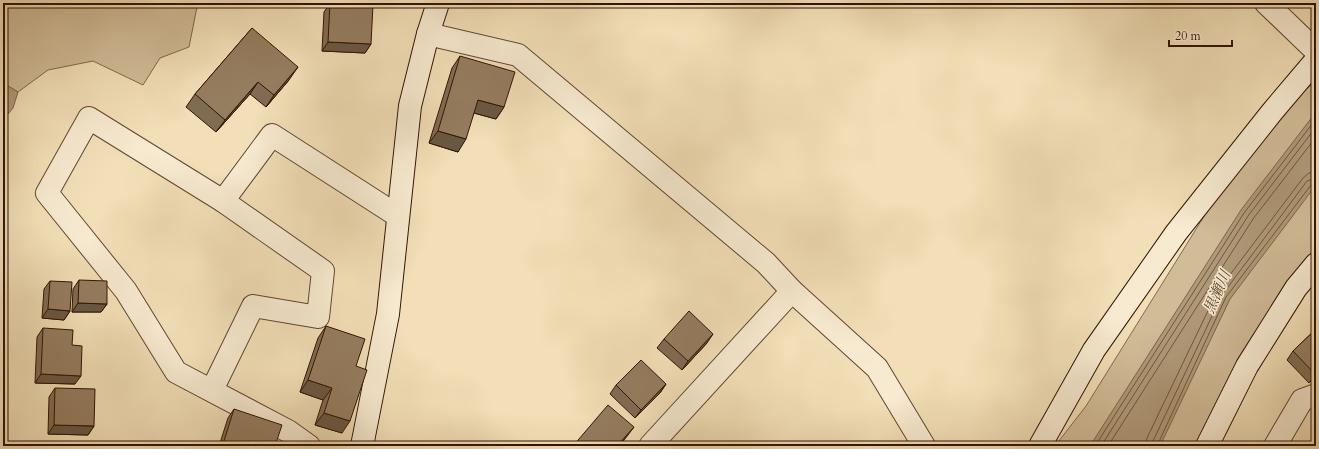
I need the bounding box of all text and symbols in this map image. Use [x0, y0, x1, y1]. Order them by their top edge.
scale bar [1169, 22, 1232, 48]
text: 20 m [1175, 28, 1202, 44]
water label: 黒瀬川 [1199, 266, 1236, 317]

